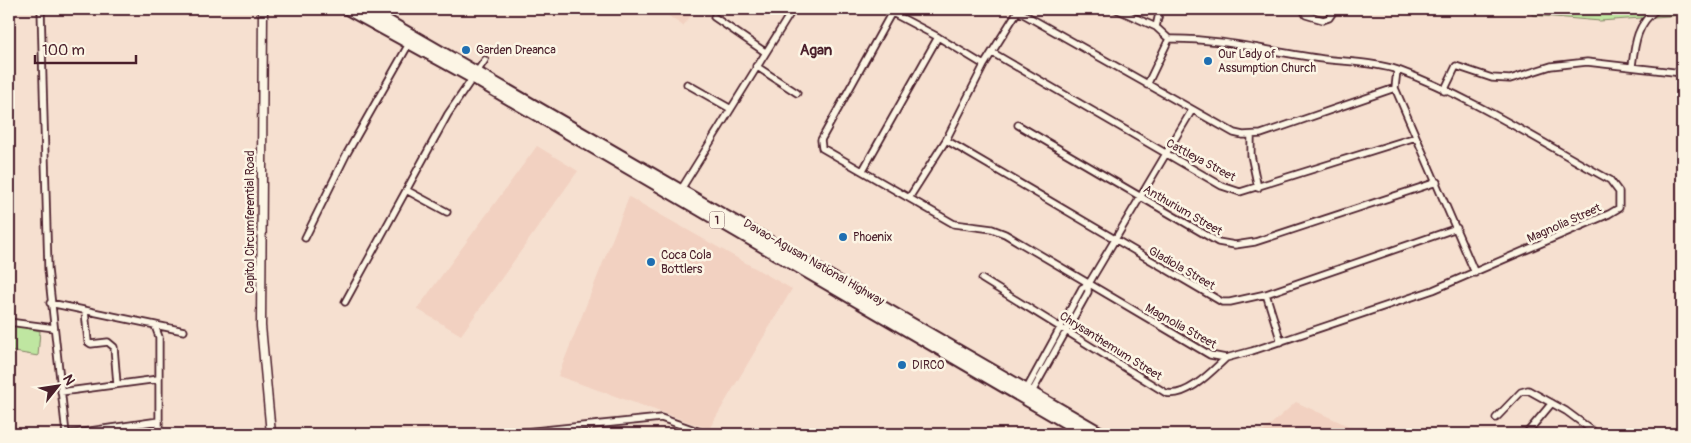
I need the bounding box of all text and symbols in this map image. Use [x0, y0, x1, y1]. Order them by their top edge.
scale bar [35, 32, 136, 64]
text: 100 m [42, 41, 85, 60]
district label: Agan [800, 41, 833, 60]
place label: Garden Dreanca [476, 43, 556, 58]
marker: Garden Dreanca [460, 44, 472, 56]
place label: Our Lady of Assumption Church [1218, 47, 1316, 76]
marker: Our Lady of Assumption Church [1202, 55, 1214, 67]
street label: Cattleya Street [1163, 136, 1238, 185]
street label: Capitol Circumferential Road [243, 150, 258, 294]
street label: Anthurium Street [1141, 182, 1225, 239]
street label: Magnolia Street [1525, 200, 1604, 246]
road number: 1 [710, 212, 724, 228]
street label: Davao-Agusan National Highway [741, 216, 887, 309]
place label: Phoenix [853, 230, 892, 245]
marker: Phoenix [837, 231, 849, 243]
street label: Gladiola Street [1146, 243, 1218, 294]
place label: Coca Cola Bottlers [661, 248, 712, 277]
marker: Coca Cola Bottlers [645, 256, 657, 268]
street label: Magnolia Street [1142, 301, 1219, 352]
street label: Chrysanthemum Street [1057, 309, 1165, 384]
place label: DIRCO [912, 358, 945, 373]
marker: DIRCO [896, 359, 908, 371]
north arrow [32, 360, 82, 410]
text: N [59, 371, 79, 388]

